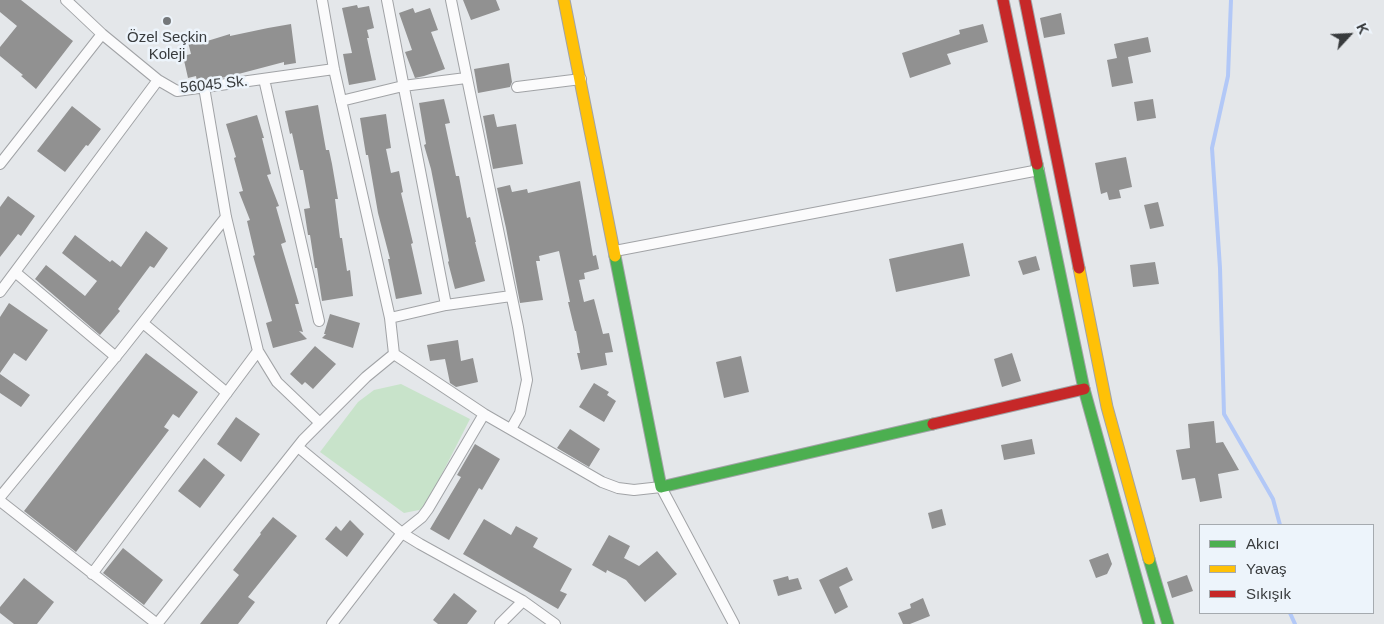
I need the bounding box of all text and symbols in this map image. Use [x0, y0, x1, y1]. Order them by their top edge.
north arrow [1324, 10, 1374, 60]
marker: Özel Seçkin Koleji [161, 15, 173, 27]
text: K [1353, 21, 1372, 37]
place label: Özel Seçkin Koleji [127, 29, 207, 64]
street label: 56045 Sk. [179, 73, 249, 97]
legend [1199, 524, 1374, 614]
text: Akıcı [1246, 535, 1279, 552]
text: Yavaş [1246, 560, 1287, 577]
text: Sıkışık [1246, 585, 1291, 602]

